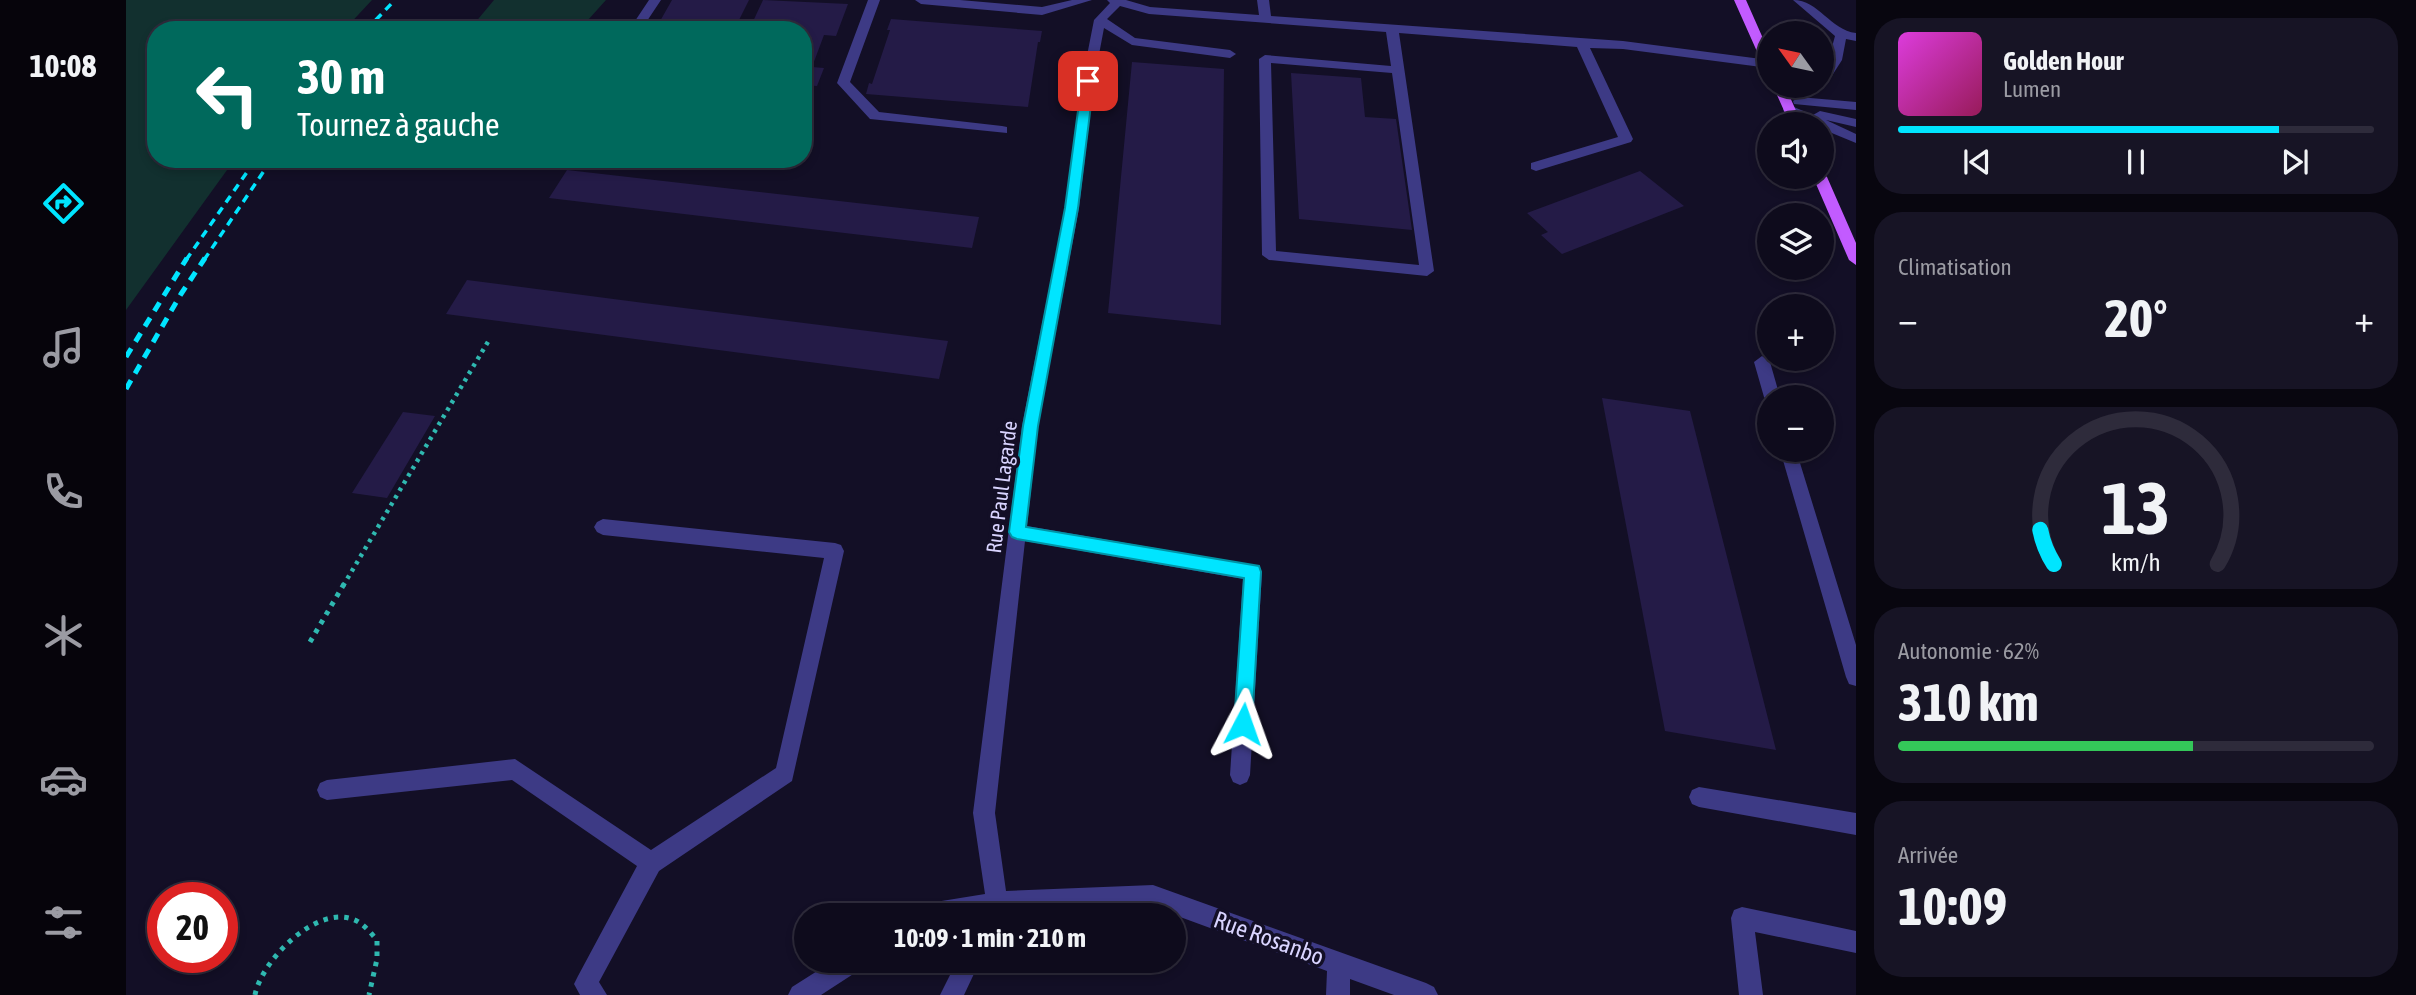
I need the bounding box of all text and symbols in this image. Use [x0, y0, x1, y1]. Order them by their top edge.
north arrow [1757, 21, 1834, 98]
map controls [1757, 21, 1834, 462]
text: Golden Hour [2003, 46, 2123, 76]
text: 10:08 [29, 47, 97, 84]
text: 30 m [297, 48, 385, 104]
icon: left [182, 49, 273, 140]
pin [1058, 51, 1118, 111]
icon: arrive [1069, 62, 1107, 100]
text: Lumen [2003, 76, 2061, 102]
text: Tournez à gauche [297, 106, 500, 143]
button: sound [1757, 112, 1834, 189]
icon: previous [1958, 143, 1996, 181]
icon: pause [2117, 143, 2155, 181]
icon: next [2276, 143, 2314, 181]
icon: directions [39, 179, 88, 228]
button: layers [1757, 203, 1834, 280]
text: Climatisation [1898, 254, 2012, 280]
text: 20° [2104, 288, 2168, 348]
button: + [1757, 294, 1834, 371]
text: − [1898, 297, 1918, 340]
text: + [2354, 297, 2374, 340]
icon: music [39, 323, 88, 372]
button: − [1757, 385, 1834, 462]
street label: Rue Paul Lagarde [981, 419, 1021, 555]
text: 13 [2102, 466, 2170, 549]
icon: phone [39, 467, 88, 516]
text: km/h [2111, 547, 2161, 575]
icon: climate [39, 611, 88, 660]
text: Autonomie · 62% [1898, 638, 2039, 664]
text: 310 km [1898, 672, 2039, 732]
position arrow [1206, 687, 1280, 761]
icon: car [39, 755, 88, 804]
text: Arrivée [1898, 842, 1958, 868]
text: 10:09 [1898, 876, 2007, 936]
speed limit sign: 20 [147, 882, 238, 973]
icon: filters [39, 898, 88, 947]
street label: Rue Rosanbo [1210, 906, 1328, 970]
text: 10:09 · 1 min · 210 m [894, 923, 1086, 953]

